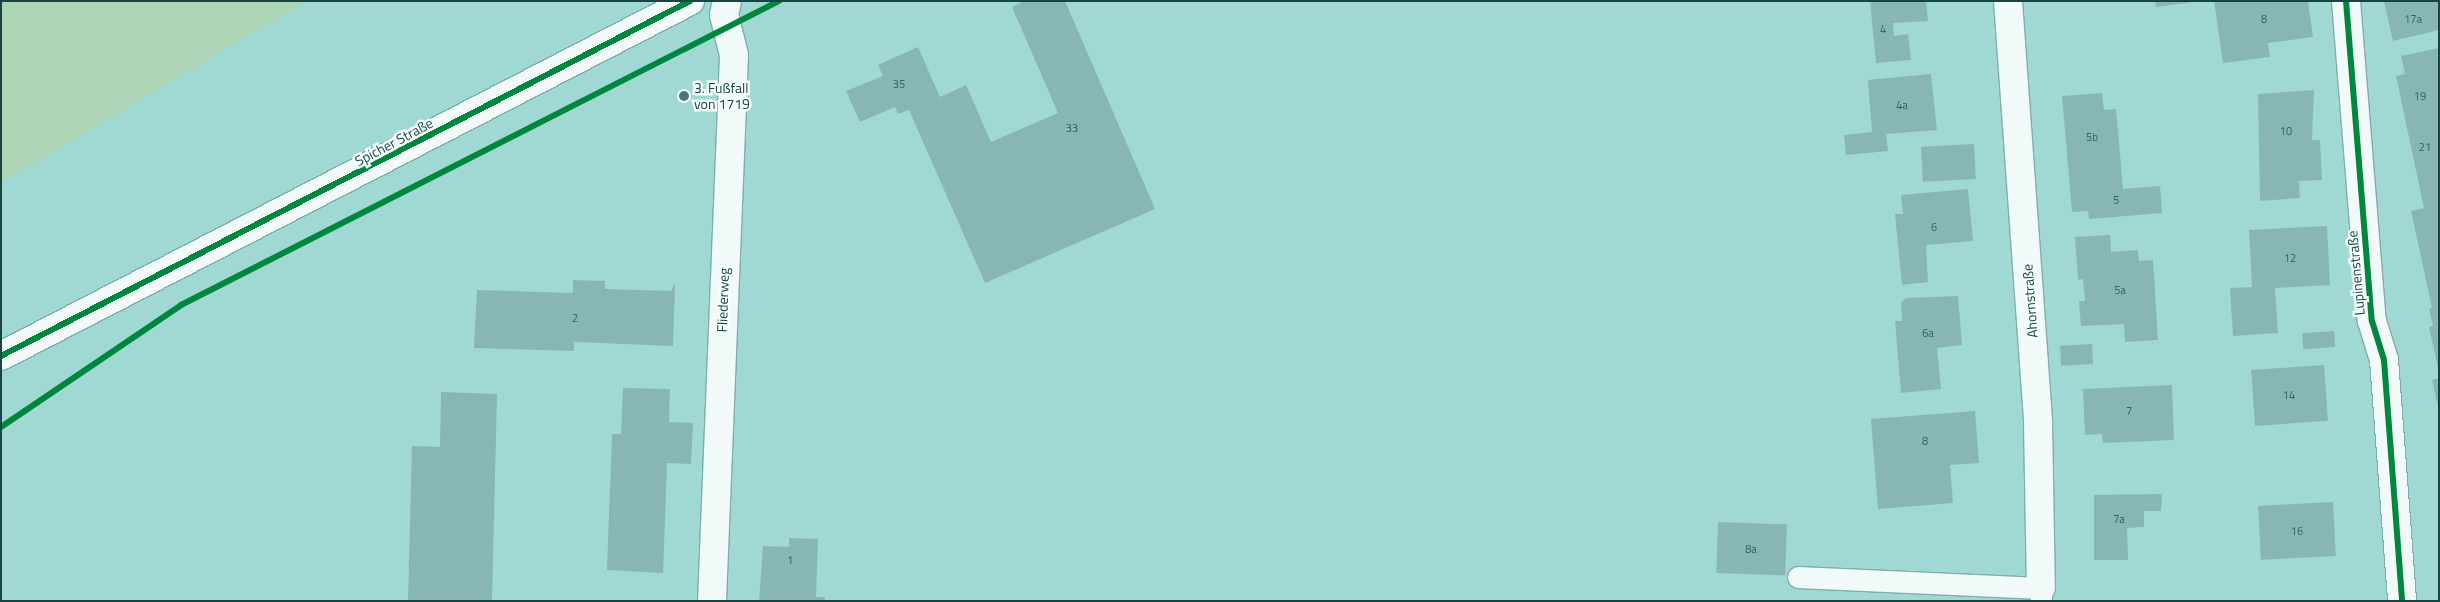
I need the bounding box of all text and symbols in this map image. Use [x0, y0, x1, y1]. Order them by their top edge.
house number: 8 [2261, 12, 2267, 26]
house number: 17a [2404, 12, 2422, 26]
house number: 4 [1880, 22, 1886, 36]
house number: 35 [893, 77, 905, 91]
place label: 3. Fußfall von 1719 [694, 80, 750, 112]
house number: 19 [2414, 89, 2426, 103]
marker: 3. Fußfall von 1719 [678, 90, 690, 102]
house number: 4a [1896, 98, 1908, 112]
street label: Spicher Straße [352, 114, 436, 170]
house number: 33 [1066, 121, 1078, 135]
house number: 10 [2280, 124, 2292, 138]
house number: 5b [2086, 130, 2098, 144]
house number: 21 [2419, 140, 2431, 154]
house number: 5 [2113, 193, 2119, 207]
house number: 6 [1931, 220, 1937, 234]
street label: Lupinenstraße [2344, 230, 2368, 316]
house number: 12 [2284, 251, 2296, 265]
street label: Ahornstraße [2019, 264, 2041, 338]
street label: Fliederweg [713, 267, 733, 333]
house number: 5a [2114, 283, 2126, 297]
house number: 2 [572, 311, 578, 325]
house number: 6a [1922, 326, 1934, 340]
house number: 14 [2283, 388, 2295, 402]
house number: 7 [2126, 404, 2132, 418]
house number: 8 [1922, 434, 1928, 448]
house number: 7a [2113, 512, 2125, 526]
house number: 16 [2291, 524, 2303, 538]
house number: 8a [1745, 542, 1757, 556]
house number: 1 [787, 553, 793, 567]

